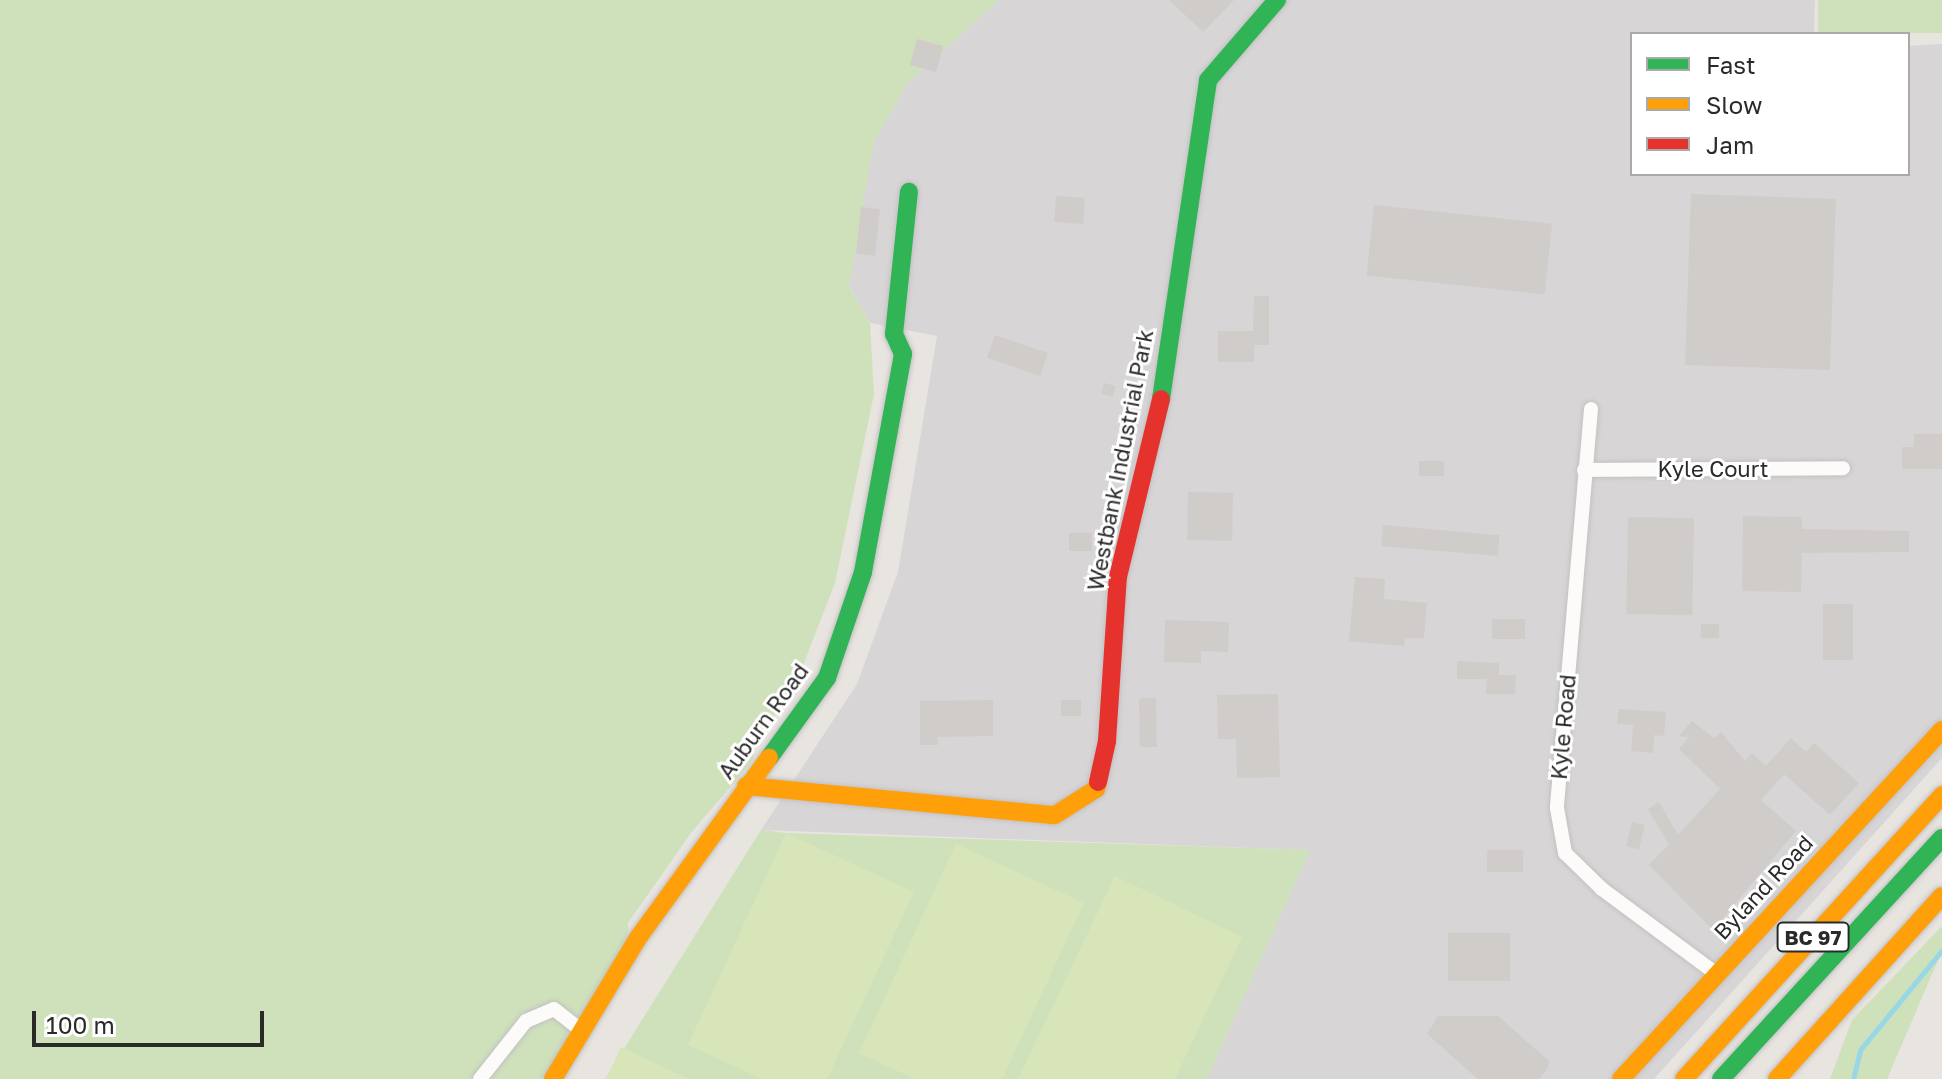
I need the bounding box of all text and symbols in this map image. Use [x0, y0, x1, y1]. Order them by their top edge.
legend [1630, 32, 1910, 176]
text: Fast [1706, 50, 1756, 79]
text: Slow [1706, 90, 1762, 119]
text: Jam [1706, 130, 1754, 159]
street label: Westbank Industrial Park [1082, 327, 1158, 593]
street label: Kyle Court [1658, 456, 1768, 482]
street label: Auburn Road [712, 658, 814, 784]
street label: Kyle Road [1545, 673, 1581, 781]
street label: Byland Road [1708, 829, 1818, 945]
road number: BC 97 [1775, 921, 1851, 953]
scale bar [36, 995, 268, 1045]
text: 100 m [46, 1010, 115, 1039]

